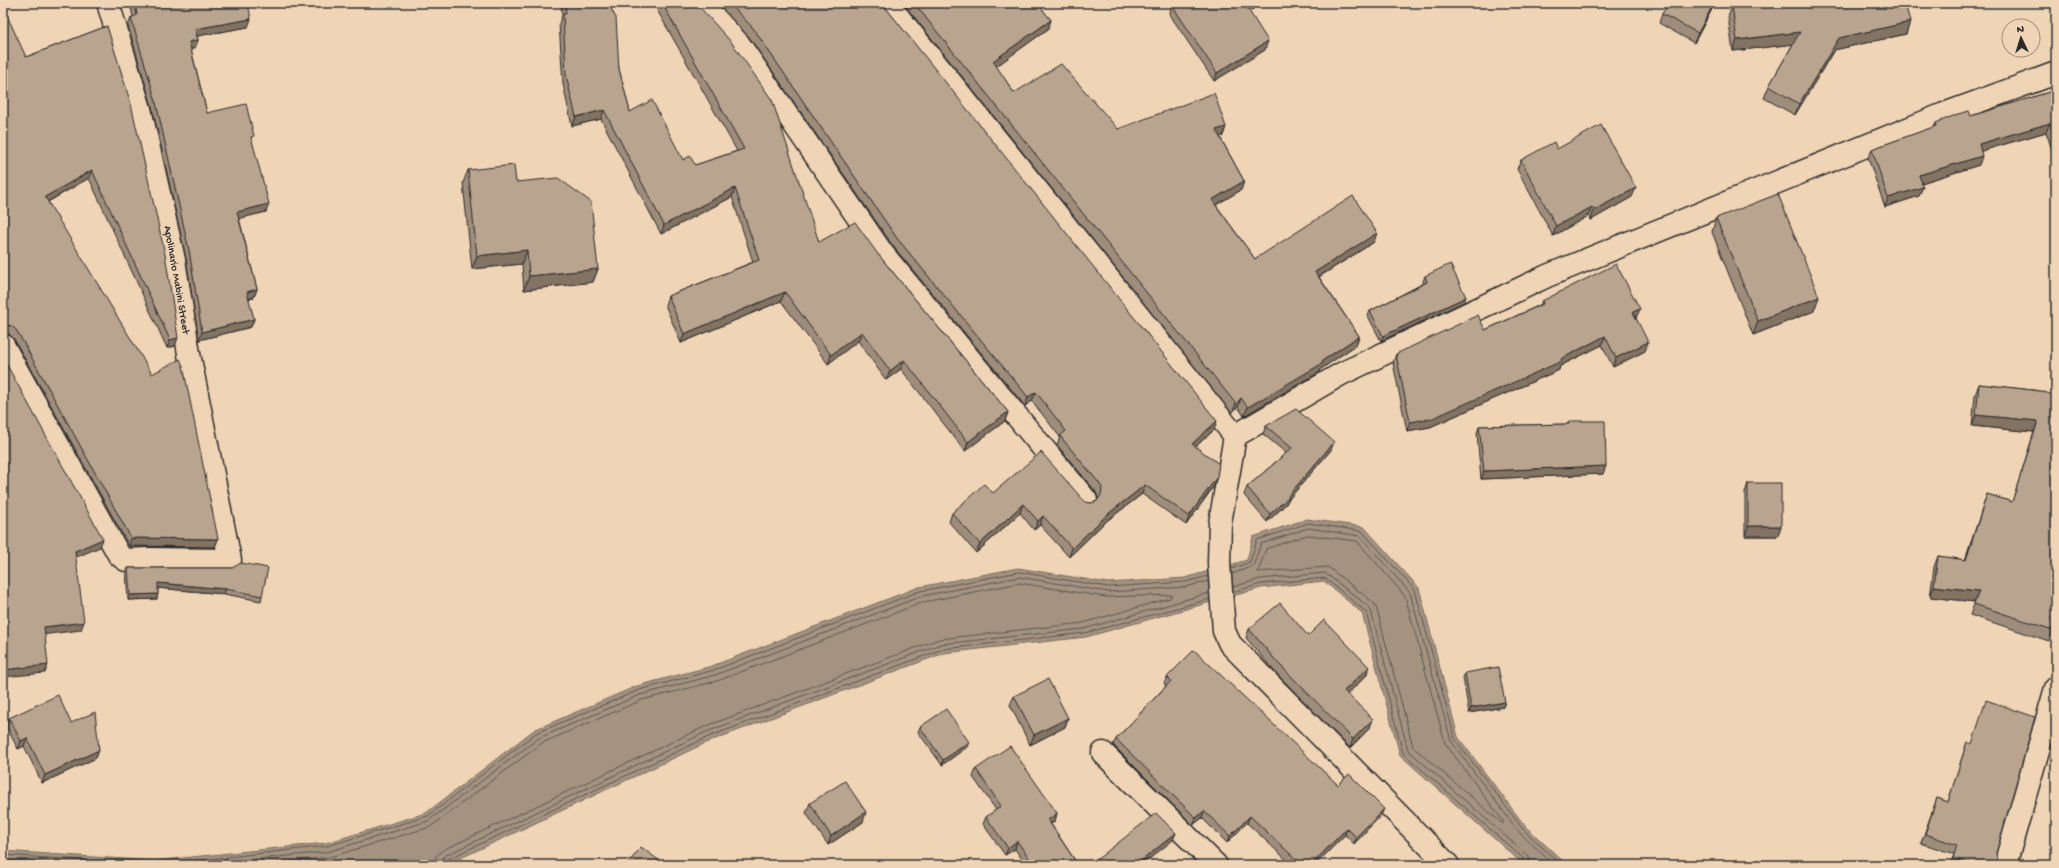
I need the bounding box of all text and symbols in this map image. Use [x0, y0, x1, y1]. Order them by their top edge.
north arrow [2001, 18, 2041, 58]
text: N [2016, 24, 2024, 36]
street label: Apolinario Mabini Street [161, 225, 192, 337]

